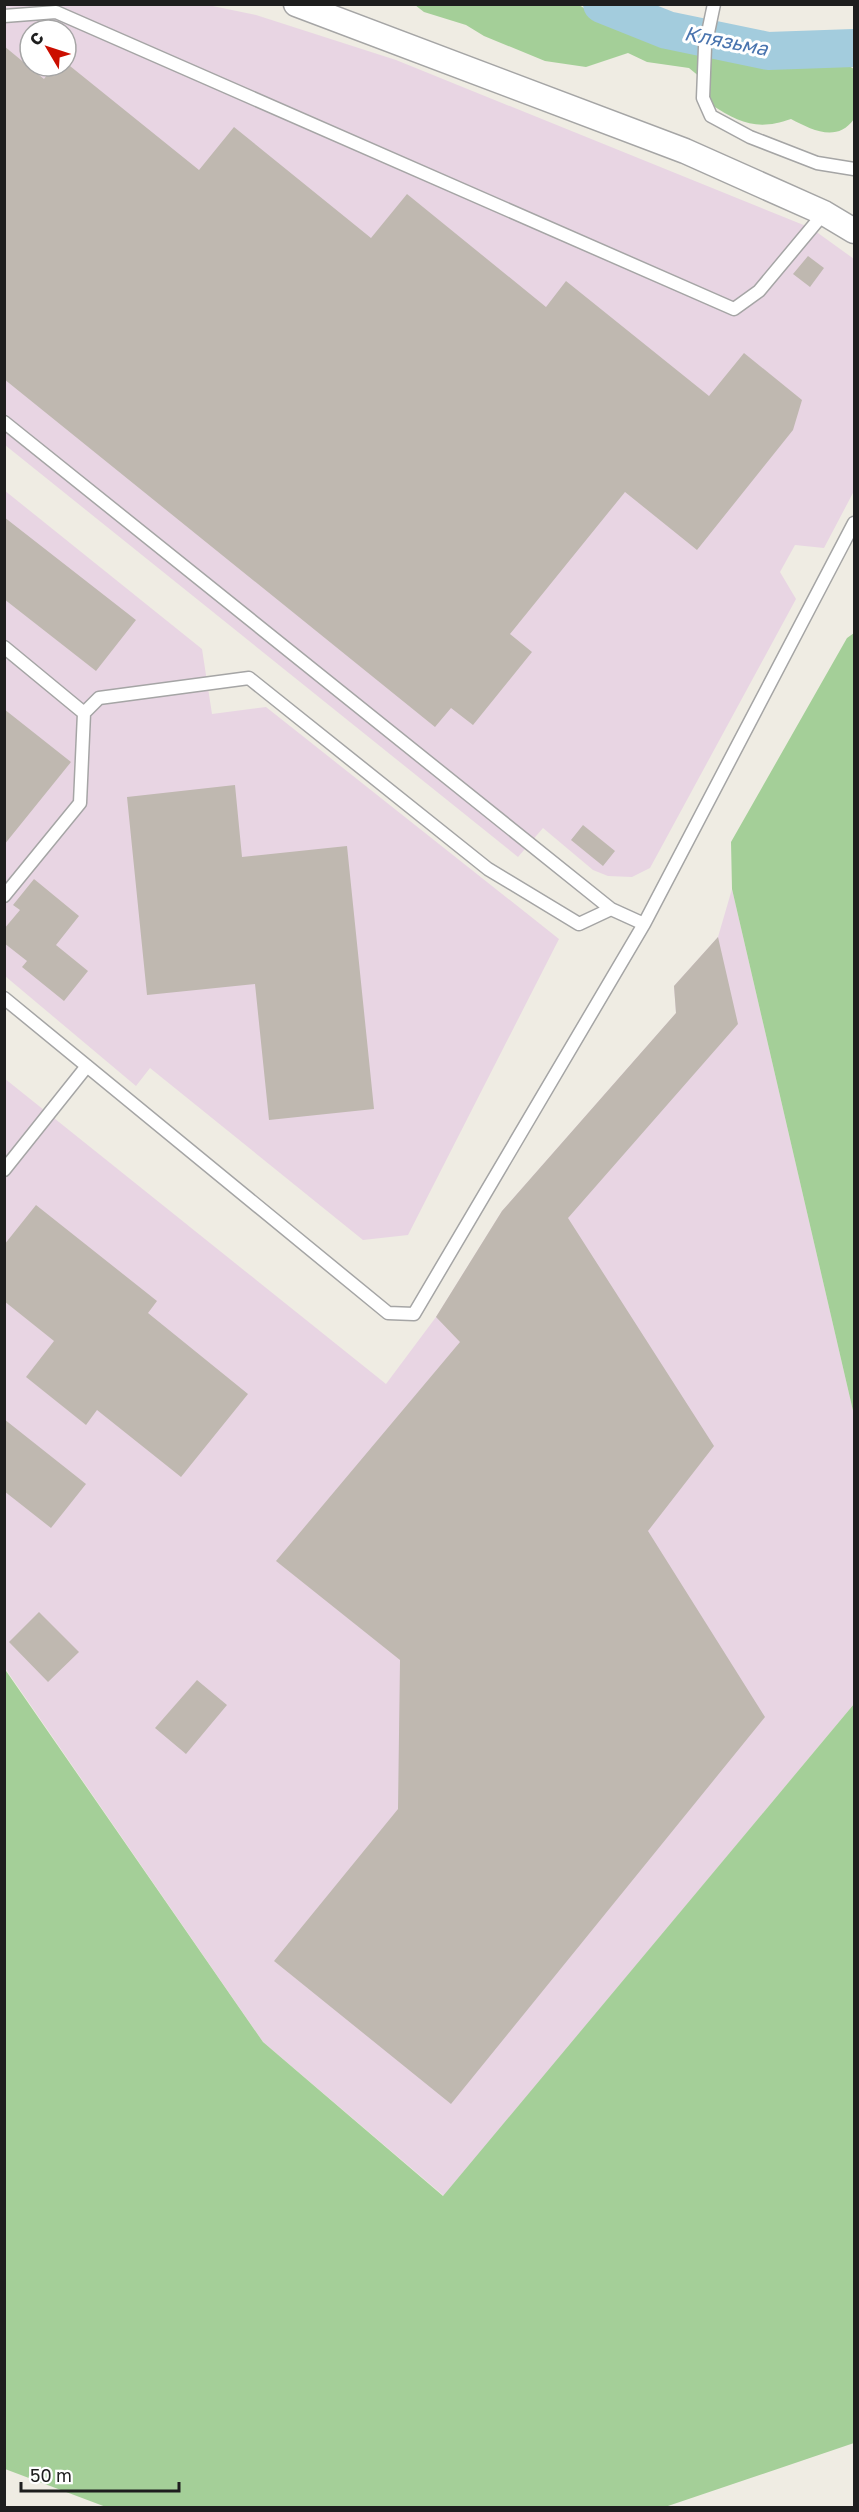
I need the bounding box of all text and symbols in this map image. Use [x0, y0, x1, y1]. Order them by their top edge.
north arrow [18, 18, 78, 78]
water label: Клязьма [683, 20, 770, 60]
text: С [25, 28, 48, 49]
scale bar [21, 2455, 178, 2493]
text: 50 m [30, 2464, 72, 2486]

